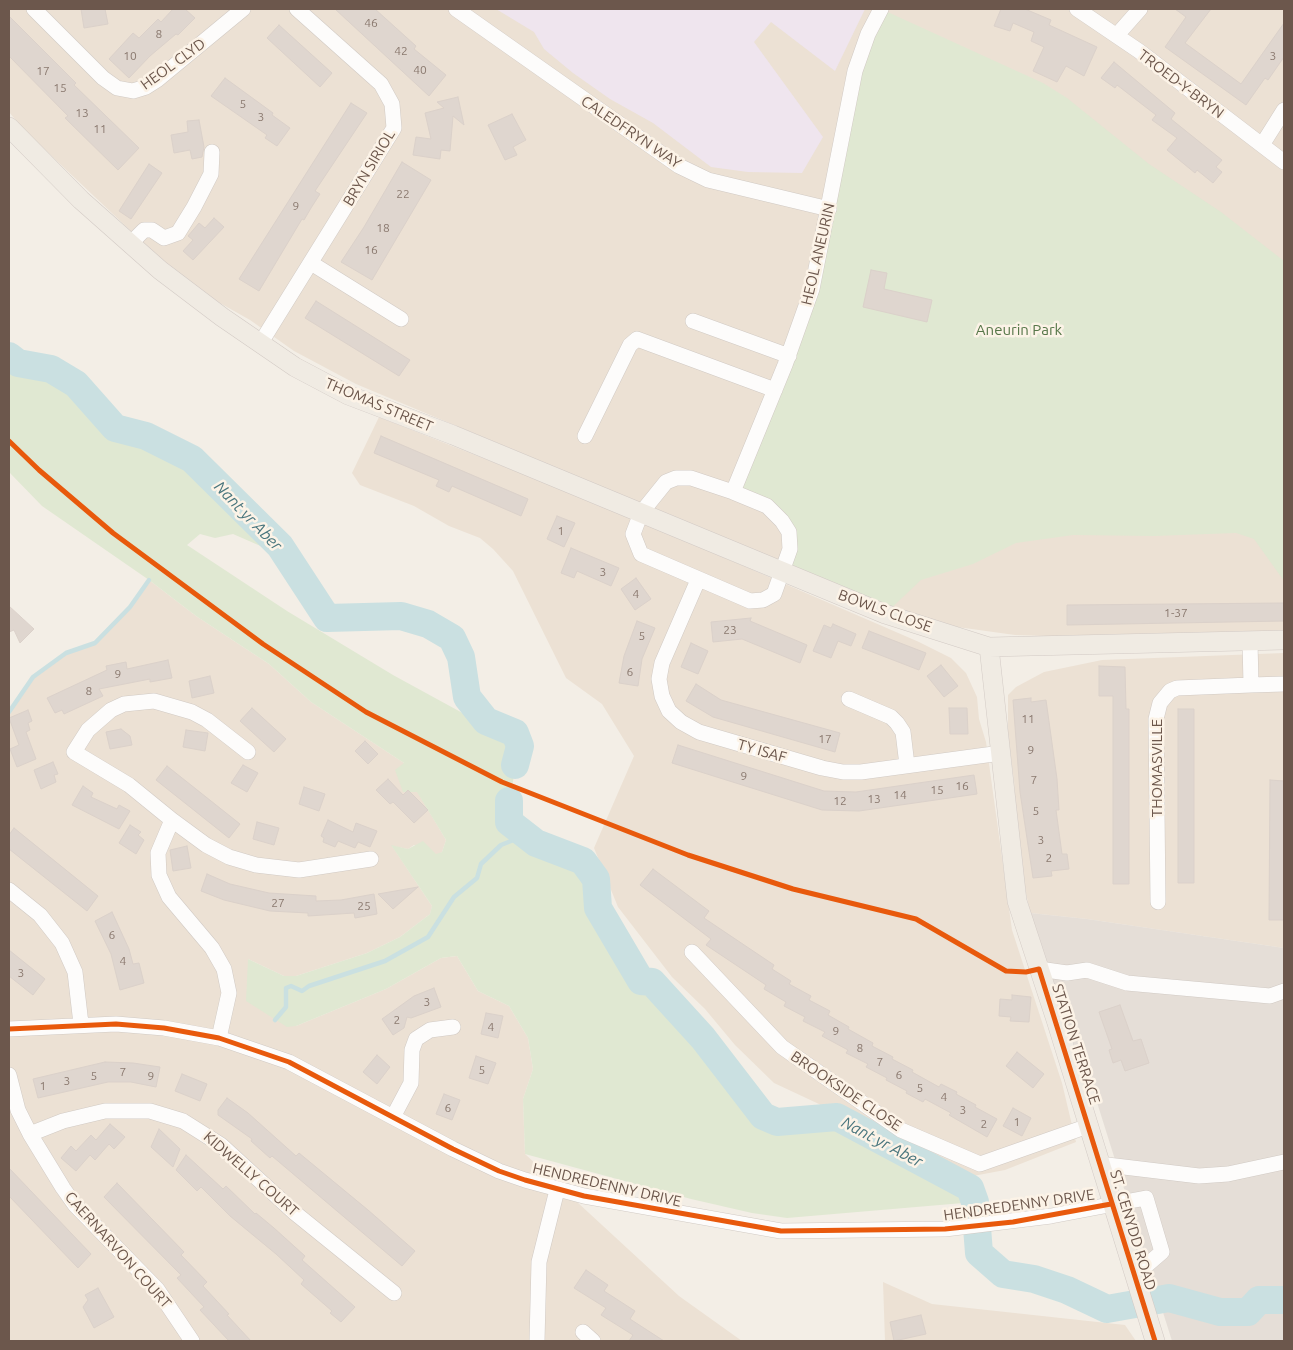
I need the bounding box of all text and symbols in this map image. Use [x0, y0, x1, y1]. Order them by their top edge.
house number: 46 [364, 16, 378, 30]
house number: 8 [156, 27, 162, 41]
street label: HEOL CLYD [137, 34, 209, 94]
house number: 42 [394, 44, 408, 58]
street label: TROED-Y-BRYN [1135, 46, 1227, 122]
house number: 10 [123, 49, 137, 63]
house number: 3 [1270, 49, 1276, 63]
house number: 40 [413, 63, 427, 77]
house number: 17 [36, 64, 50, 78]
house number: 15 [53, 81, 67, 95]
street label: CALEDFRYN WAY [578, 92, 684, 172]
house number: 5 [240, 97, 246, 111]
house number: 13 [75, 106, 89, 120]
house number: 3 [258, 110, 264, 124]
house number: 11 [93, 122, 107, 136]
street label: BRYN SIRIOL [339, 127, 399, 209]
house number: 22 [396, 187, 410, 201]
house number: 9 [293, 199, 299, 213]
street label: HEOL ANEURIN [798, 201, 838, 307]
house number: 18 [376, 221, 390, 235]
house number: 16 [364, 243, 378, 257]
park label: Aneurin Park [976, 321, 1062, 339]
street label: THOMAS STREET [322, 374, 436, 436]
water label: Nant yr Aber [210, 477, 286, 555]
house number: 1 [558, 524, 564, 538]
house number: 3 [600, 565, 606, 579]
street label: BOWLS CLOSE [836, 586, 934, 636]
house number: 4 [633, 587, 639, 601]
house number: 1-37 [1164, 606, 1188, 620]
house number: 23 [723, 623, 737, 637]
house number: 5 [639, 629, 645, 643]
house number: 6 [627, 665, 633, 679]
house number: 9 [115, 667, 121, 681]
house number: 8 [86, 684, 92, 698]
house number: 11 [1021, 712, 1035, 726]
street label: THOMASVILLE [1148, 719, 1166, 817]
house number: 17 [818, 732, 832, 746]
street label: TY ISAF [735, 735, 789, 767]
house number: 9 [1028, 743, 1034, 757]
house number: 9 [741, 769, 747, 783]
house number: 7 [1031, 773, 1037, 787]
house number: 16 [955, 779, 969, 793]
house number: 15 [930, 783, 944, 797]
house number: 14 [893, 788, 907, 802]
house number: 13 [867, 792, 881, 806]
house number: 12 [833, 794, 847, 808]
house number: 5 [1033, 804, 1039, 818]
house number: 3 [1038, 833, 1044, 847]
house number: 2 [1046, 851, 1052, 865]
house number: 27 [271, 896, 285, 910]
house number: 25 [357, 899, 371, 913]
house number: 6 [109, 928, 115, 942]
house number: 4 [120, 954, 126, 968]
house number: 3 [18, 966, 24, 980]
street label: STATION TERRACE [1048, 982, 1104, 1106]
house number: 3 [424, 995, 430, 1009]
house number: 2 [394, 1013, 400, 1027]
house number: 4 [488, 1020, 494, 1034]
house number: 9 [833, 1024, 839, 1038]
house number: 8 [857, 1041, 863, 1055]
street label: BROOKSIDE CLOSE [787, 1047, 905, 1135]
house number: 7 [877, 1055, 883, 1069]
house number: 5 [479, 1063, 485, 1077]
house number: 7 [120, 1065, 126, 1079]
house number: 6 [896, 1068, 902, 1082]
house number: 5 [91, 1069, 97, 1083]
house number: 9 [148, 1069, 154, 1083]
house number: 3 [64, 1074, 70, 1088]
house number: 1 [40, 1079, 46, 1093]
house number: 5 [917, 1081, 923, 1095]
house number: 4 [941, 1090, 947, 1104]
house number: 6 [445, 1101, 451, 1115]
house number: 3 [960, 1103, 966, 1117]
water label: Nant yr Aber [838, 1113, 926, 1171]
house number: 1 [1014, 1115, 1020, 1129]
house number: 2 [981, 1117, 987, 1131]
street label: KIDWELLY COURT [200, 1128, 302, 1220]
street label: HENDREDENNY DRIVE [531, 1159, 683, 1211]
street label: ST. CENYDD ROAD [1106, 1168, 1160, 1292]
street label: HENDREDENNY DRIVE [942, 1185, 1096, 1225]
street label: CAERNARVON COURT [61, 1188, 175, 1312]

